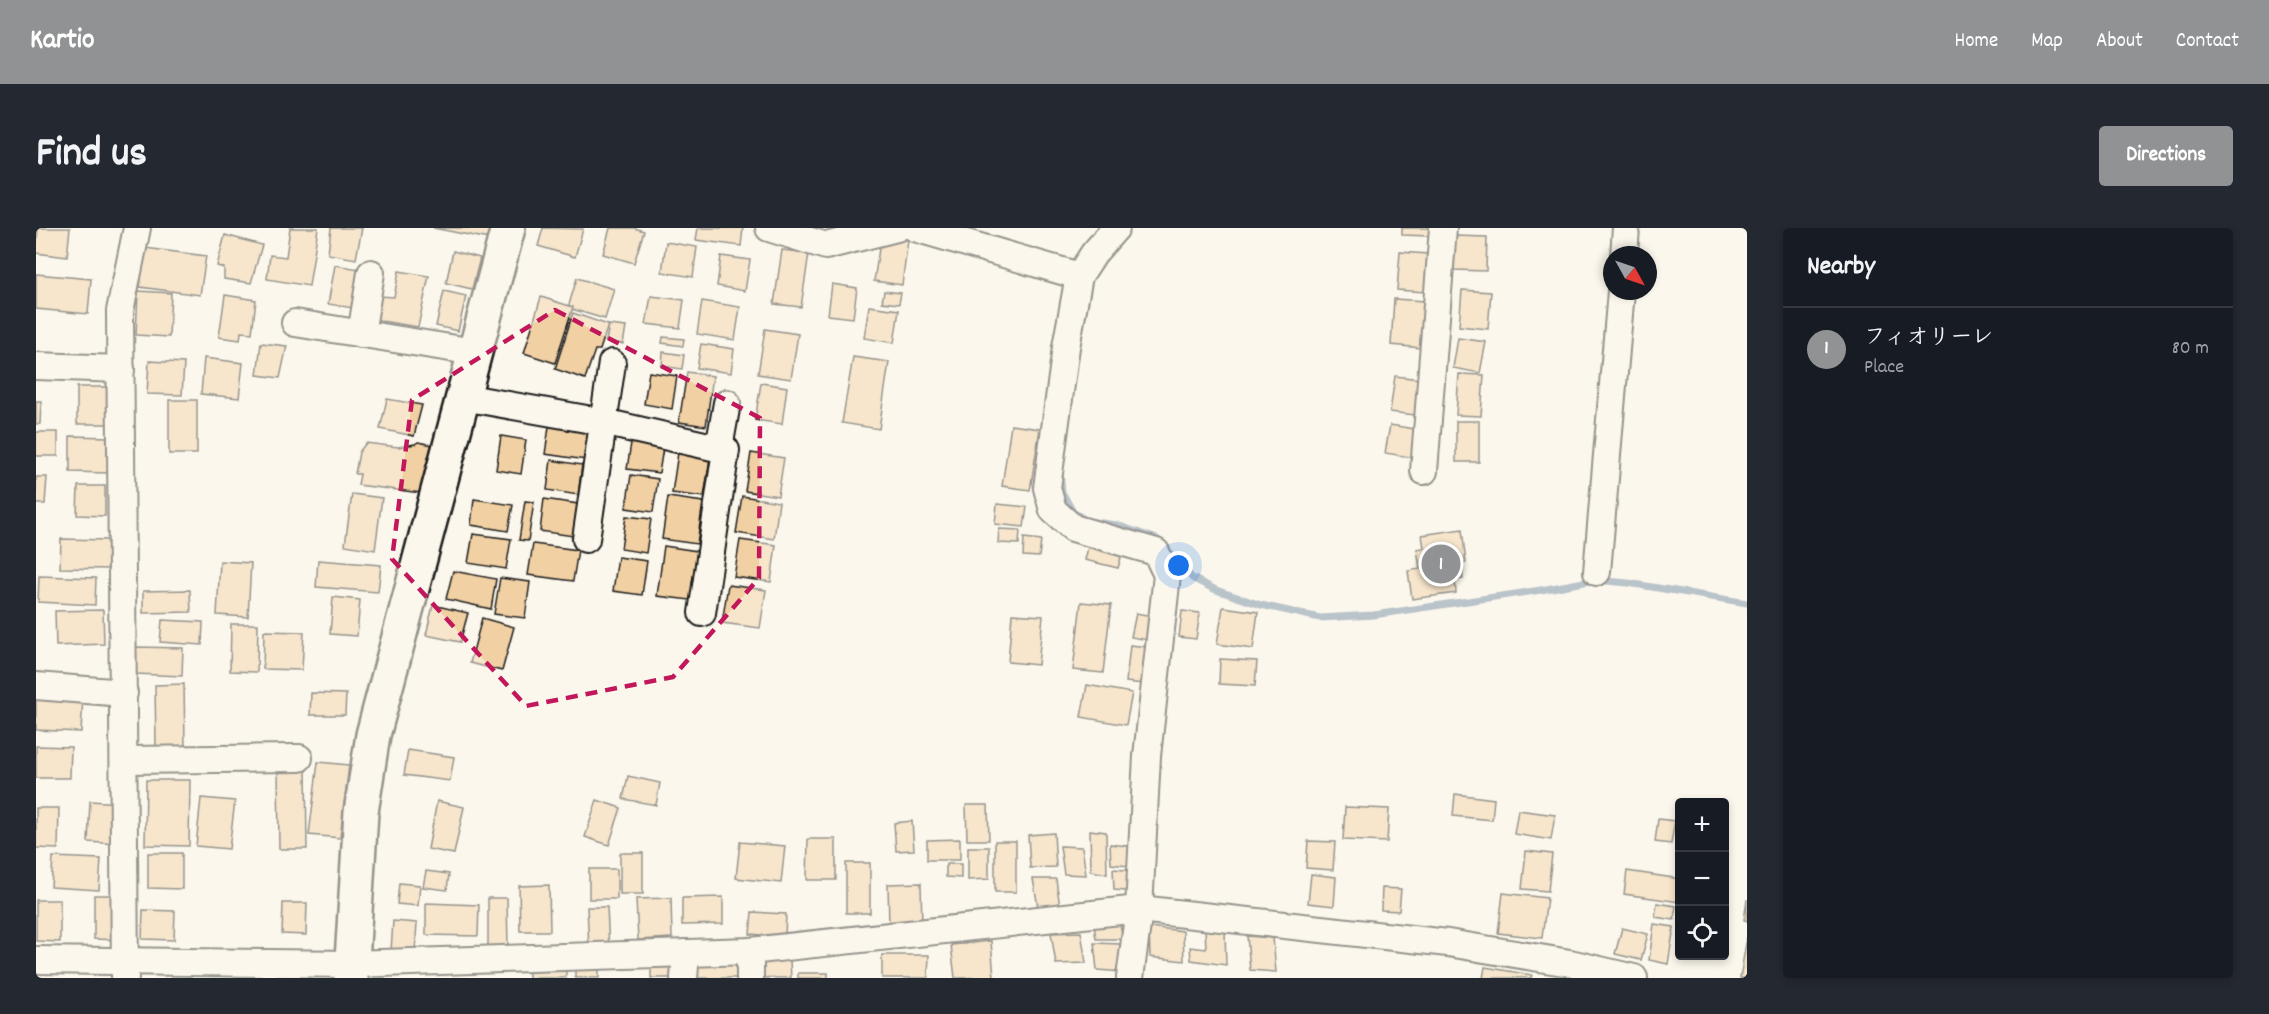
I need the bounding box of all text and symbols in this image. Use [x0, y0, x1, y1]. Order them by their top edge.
text: Kartio [30, 22, 94, 62]
text: Home [1954, 27, 1998, 57]
text: Map [2031, 27, 2063, 57]
text: About [2096, 27, 2143, 57]
text: Contact [2176, 27, 2239, 57]
text: Find us [36, 126, 147, 186]
button: Directions [2099, 126, 2233, 186]
north arrow [1603, 246, 1657, 300]
text: Nearby [1807, 249, 1875, 286]
text: フィオリーレ [1864, 323, 1993, 354]
text: 1 [1824, 335, 1829, 363]
text: 80 m [2172, 335, 2209, 363]
text: Place [1864, 354, 1904, 382]
pin: 1 [1422, 542, 1460, 586]
your location [1164, 551, 1193, 580]
map controls [1675, 798, 1729, 960]
button: + [1675, 798, 1729, 852]
button: − [1675, 852, 1729, 906]
button: locate [1675, 906, 1729, 960]

